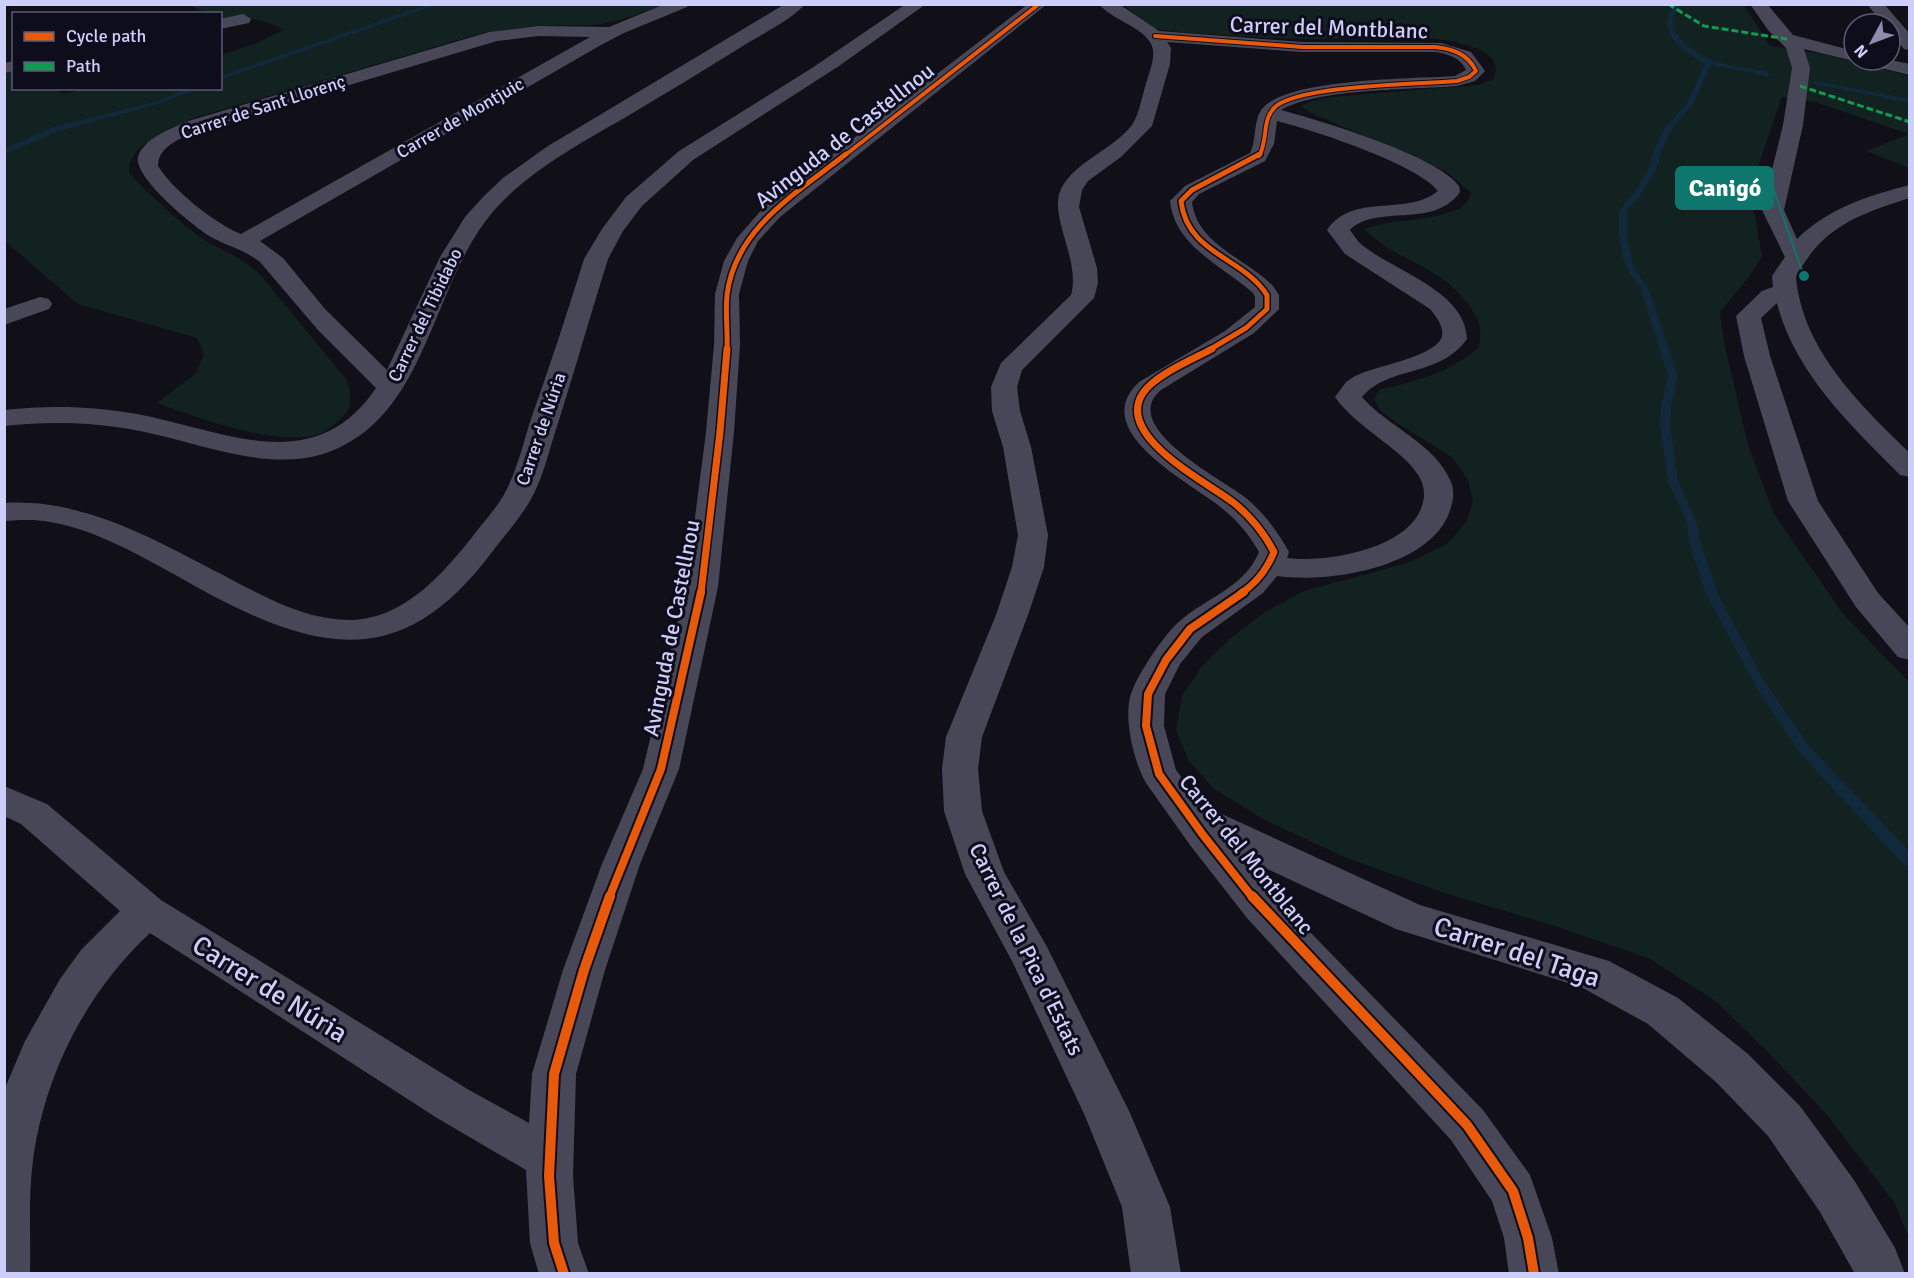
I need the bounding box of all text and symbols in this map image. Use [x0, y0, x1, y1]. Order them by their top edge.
street label: Carrer del Montblanc [1229, 11, 1429, 44]
legend [12, 12, 222, 90]
north arrow [1842, 12, 1902, 72]
text: Cycle path [66, 25, 146, 47]
text: N [1850, 40, 1873, 62]
text: Path [66, 55, 101, 77]
street label: Avinguda de Castellnou [749, 57, 939, 214]
street label: Carrer de Sant Llorenç [178, 70, 348, 144]
street label: Carrer de Montjuic [392, 73, 528, 163]
callout: Canigó [1676, 167, 1773, 209]
text: Canigó [1689, 173, 1761, 203]
street label: Carrer del Tibidabo [383, 245, 467, 385]
street label: Carrer de Núria [511, 370, 571, 488]
street label: Avinguda de Castellnou [637, 517, 706, 739]
street label: Carrer del Montblanc [1174, 769, 1320, 940]
street label: Carrer de la Pica d'Estats [963, 839, 1090, 1060]
street label: Carrer del Taga [1429, 910, 1604, 995]
street label: Carrer de Núria [186, 929, 353, 1050]

